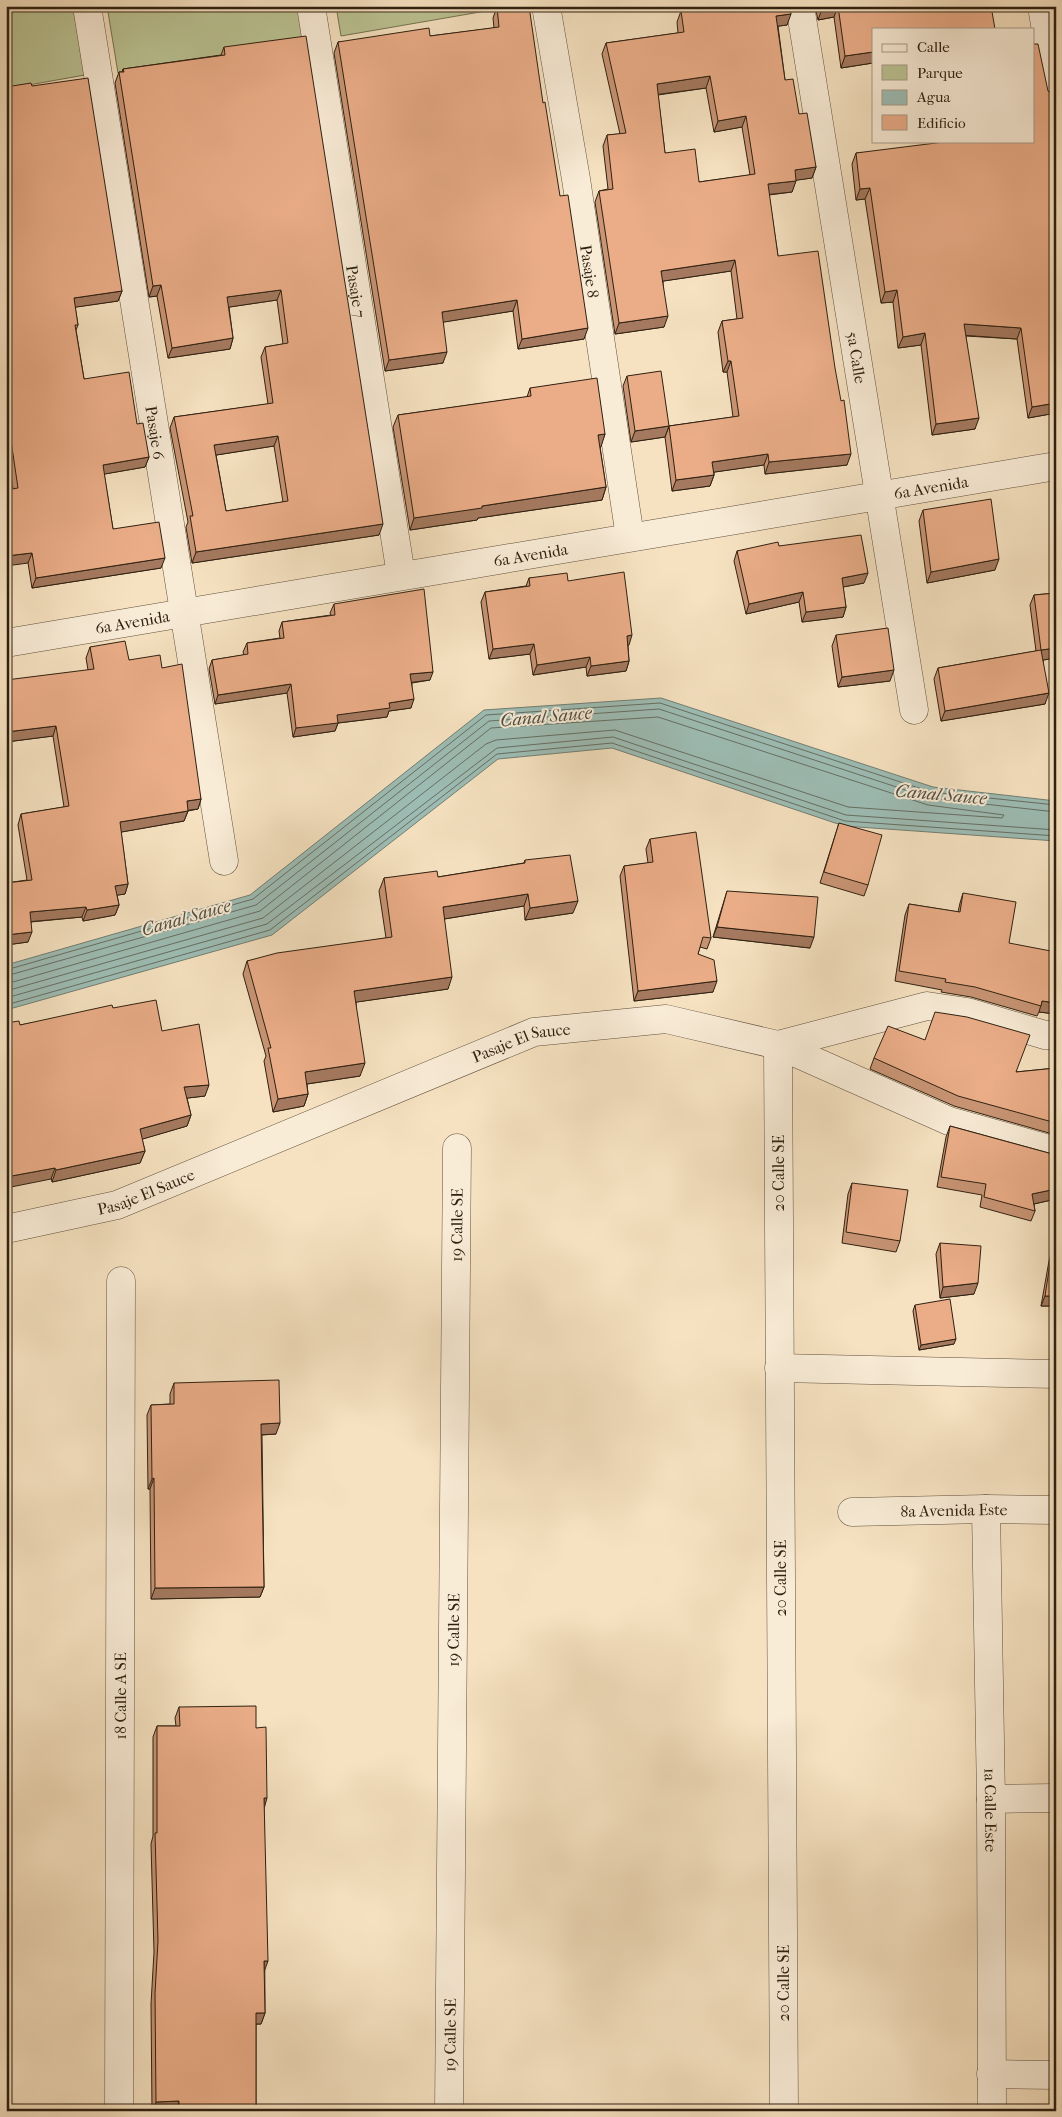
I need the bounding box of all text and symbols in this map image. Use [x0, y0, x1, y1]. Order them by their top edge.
legend [872, 28, 1034, 142]
text: Calle [917, 38, 950, 56]
text: Parque [917, 64, 963, 82]
text: Agua [916, 88, 951, 106]
text: Edificio [917, 114, 966, 132]
street label: Pasaje 8 [577, 243, 603, 299]
street label: Pasaje 7 [343, 264, 370, 320]
street label: 5a Calle [843, 330, 871, 385]
street label: Pasaje 6 [142, 404, 169, 461]
street label: 6a Avenida [892, 471, 970, 503]
street label: 6a Avenida [492, 539, 570, 570]
street label: 6a Avenida [94, 606, 171, 637]
water label: Canal Sauce [499, 702, 593, 731]
water label: Canal Sauce [894, 781, 988, 810]
water label: Canal Sauce [139, 895, 234, 941]
street label: Pasaje El Sauce [469, 1019, 571, 1066]
street label: 20 Calle SE [769, 1134, 788, 1211]
street label: Pasaje El Sauce [95, 1164, 197, 1219]
street label: 19 Calle SE [447, 1188, 466, 1262]
street label: 8a Avenida Este [900, 1499, 1008, 1520]
street label: 20 Calle SE [771, 1539, 790, 1616]
street label: 19 Calle SE [443, 1593, 463, 1667]
street label: 18 Calle A SE [110, 1652, 130, 1740]
street label: 1a Calle Este [981, 1768, 1001, 1852]
street label: 20 Calle SE [774, 1944, 793, 2021]
street label: 19 Calle SE [440, 1998, 459, 2072]

